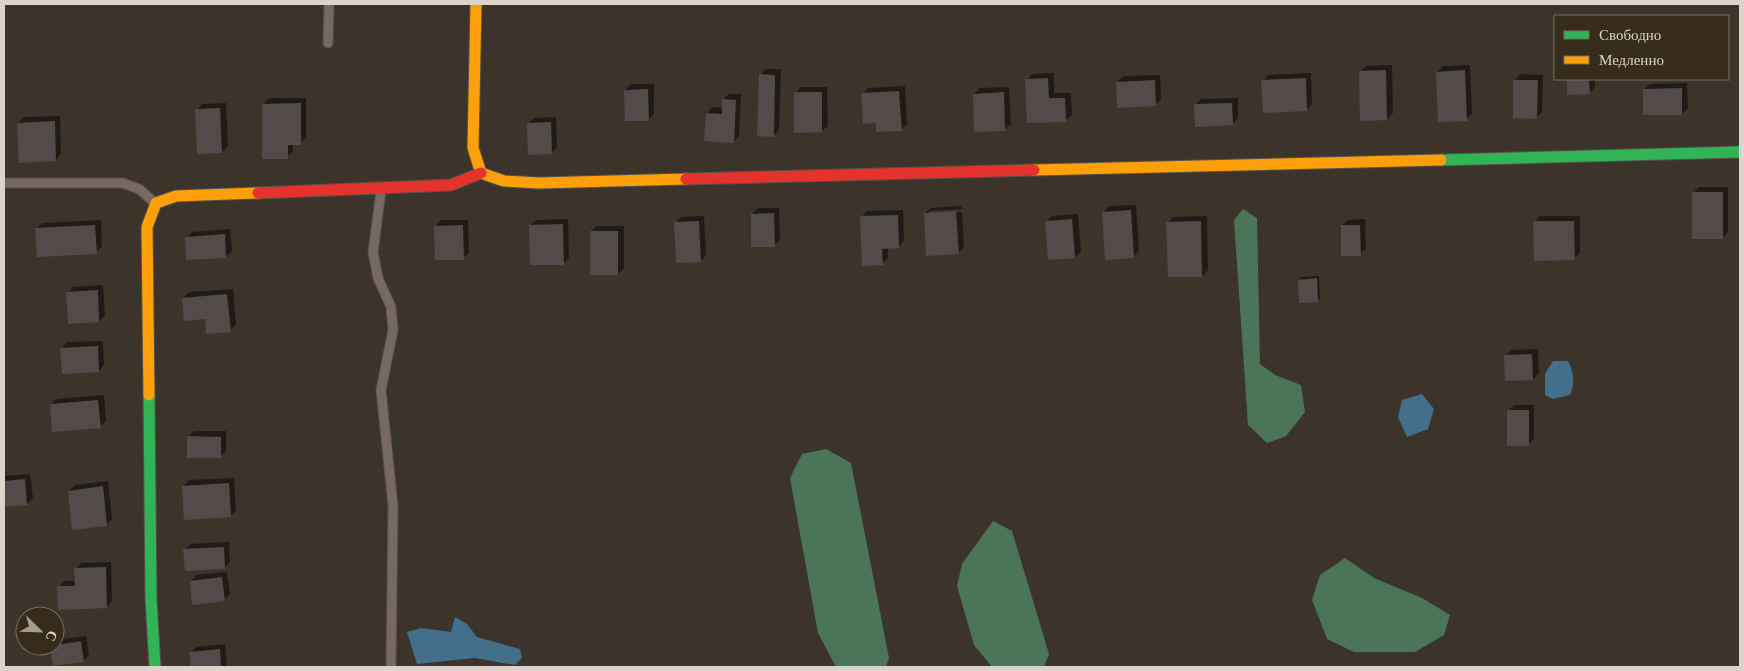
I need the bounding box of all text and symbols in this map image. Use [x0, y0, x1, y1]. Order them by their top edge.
legend [1554, 15, 1729, 80]
text: Свободно [1599, 27, 1661, 43]
text: Медленно [1599, 52, 1664, 68]
north arrow [15, 606, 65, 656]
text: С [43, 628, 61, 644]

